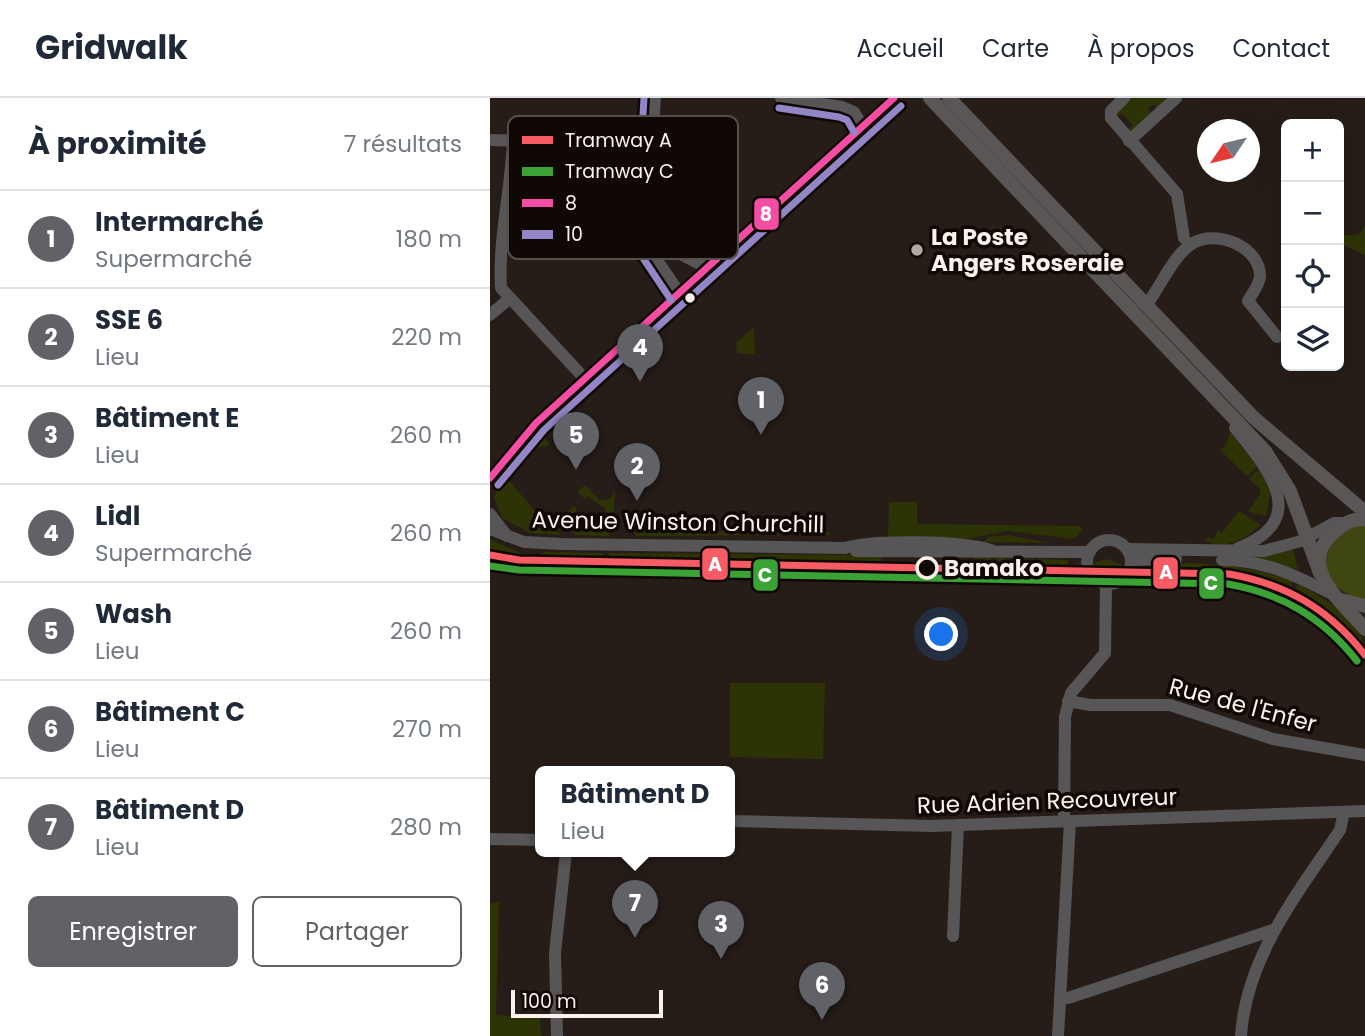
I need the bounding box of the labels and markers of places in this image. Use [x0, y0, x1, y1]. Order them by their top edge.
place label: La Poste Angers Roseraie [931, 221, 1124, 279]
marker: La Poste Angers Roseraie [909, 242, 925, 258]
unlabelled marker [683, 291, 697, 305]
pin: 4 [617, 324, 663, 382]
pin: 1 [738, 377, 784, 435]
pin: 5 [553, 412, 599, 470]
pin: 2 [614, 443, 660, 501]
place label: Bamako [944, 552, 1044, 584]
marker: Bamako [916, 557, 938, 579]
pin: 7 [612, 880, 658, 938]
pin: 3 [698, 901, 744, 959]
pin: 6 [799, 962, 845, 1020]

